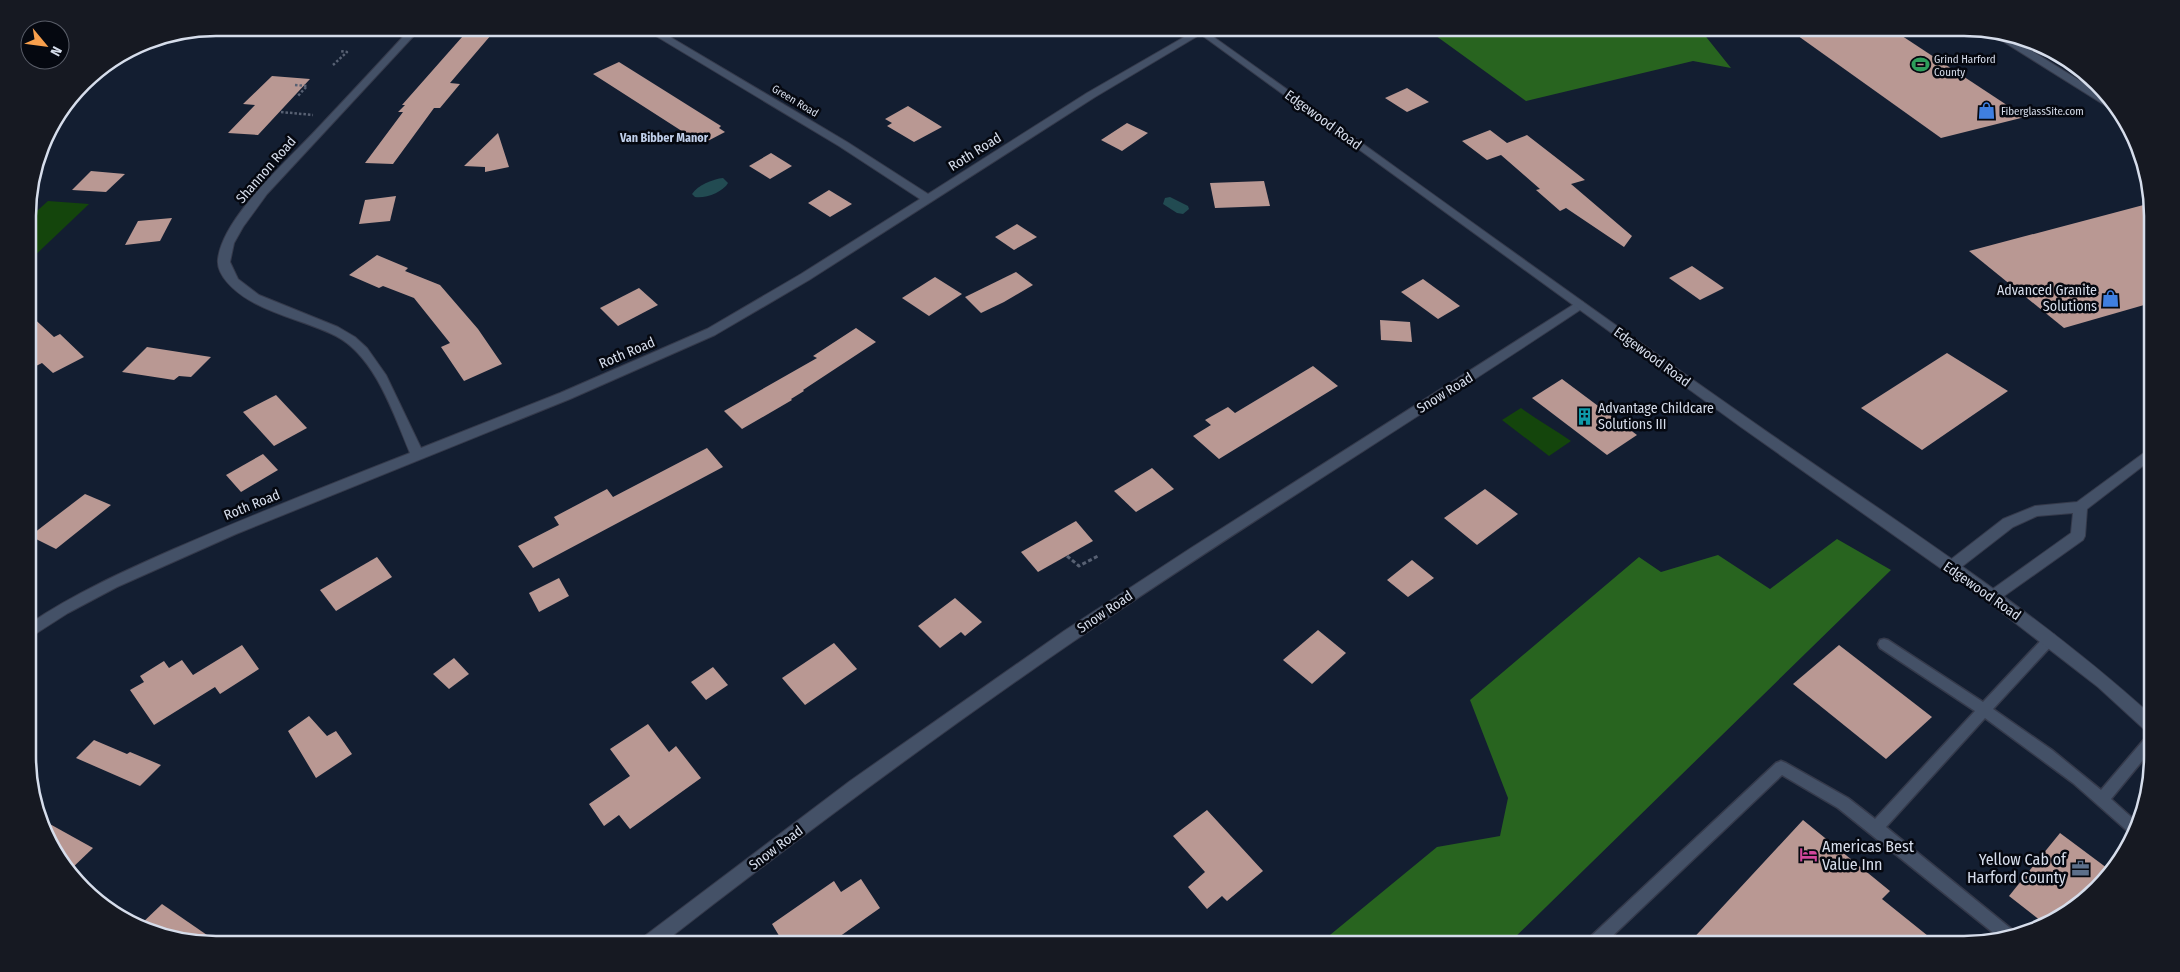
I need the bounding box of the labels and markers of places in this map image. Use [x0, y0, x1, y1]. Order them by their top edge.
place label: Grind Harford County [1934, 53, 1996, 79]
sports icon: Grind Harford County [1910, 55, 1930, 75]
shop icon: FiberglassSite.com [1977, 101, 1997, 121]
place label: FiberglassSite.com [2001, 105, 2084, 118]
place label: Advanced Granite Solutions [1997, 282, 2097, 315]
shop icon: Advanced Granite Solutions [2101, 288, 2121, 308]
place label: Advantage Childcare Solutions III [1598, 400, 1714, 433]
building icon: Advantage Childcare Solutions III [1574, 406, 1594, 426]
place label: Americas Best Value Inn [1822, 837, 1915, 874]
hotel icon: Americas Best Value Inn [1798, 845, 1818, 865]
place label: Yellow Cab of Harford County [1967, 850, 2067, 887]
office icon: Yellow Cab of Harford County [2070, 858, 2090, 878]

